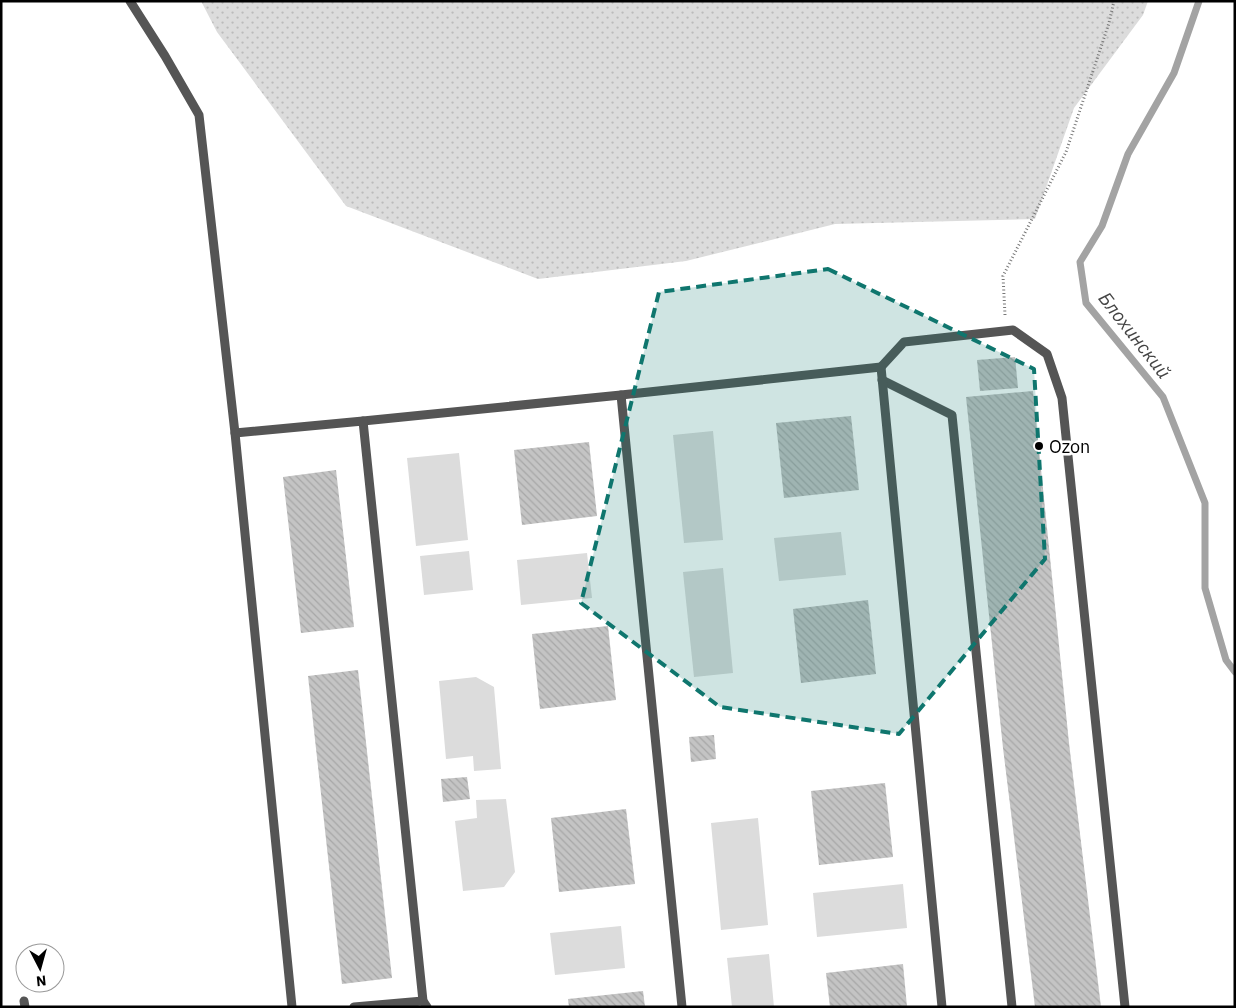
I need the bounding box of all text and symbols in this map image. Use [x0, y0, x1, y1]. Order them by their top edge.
water label: Блохинский [1094, 287, 1176, 383]
place label: Ozon [1049, 435, 1090, 458]
marker: Ozon [1033, 440, 1045, 452]
north arrow [15, 943, 65, 993]
text: N [35, 971, 47, 990]

